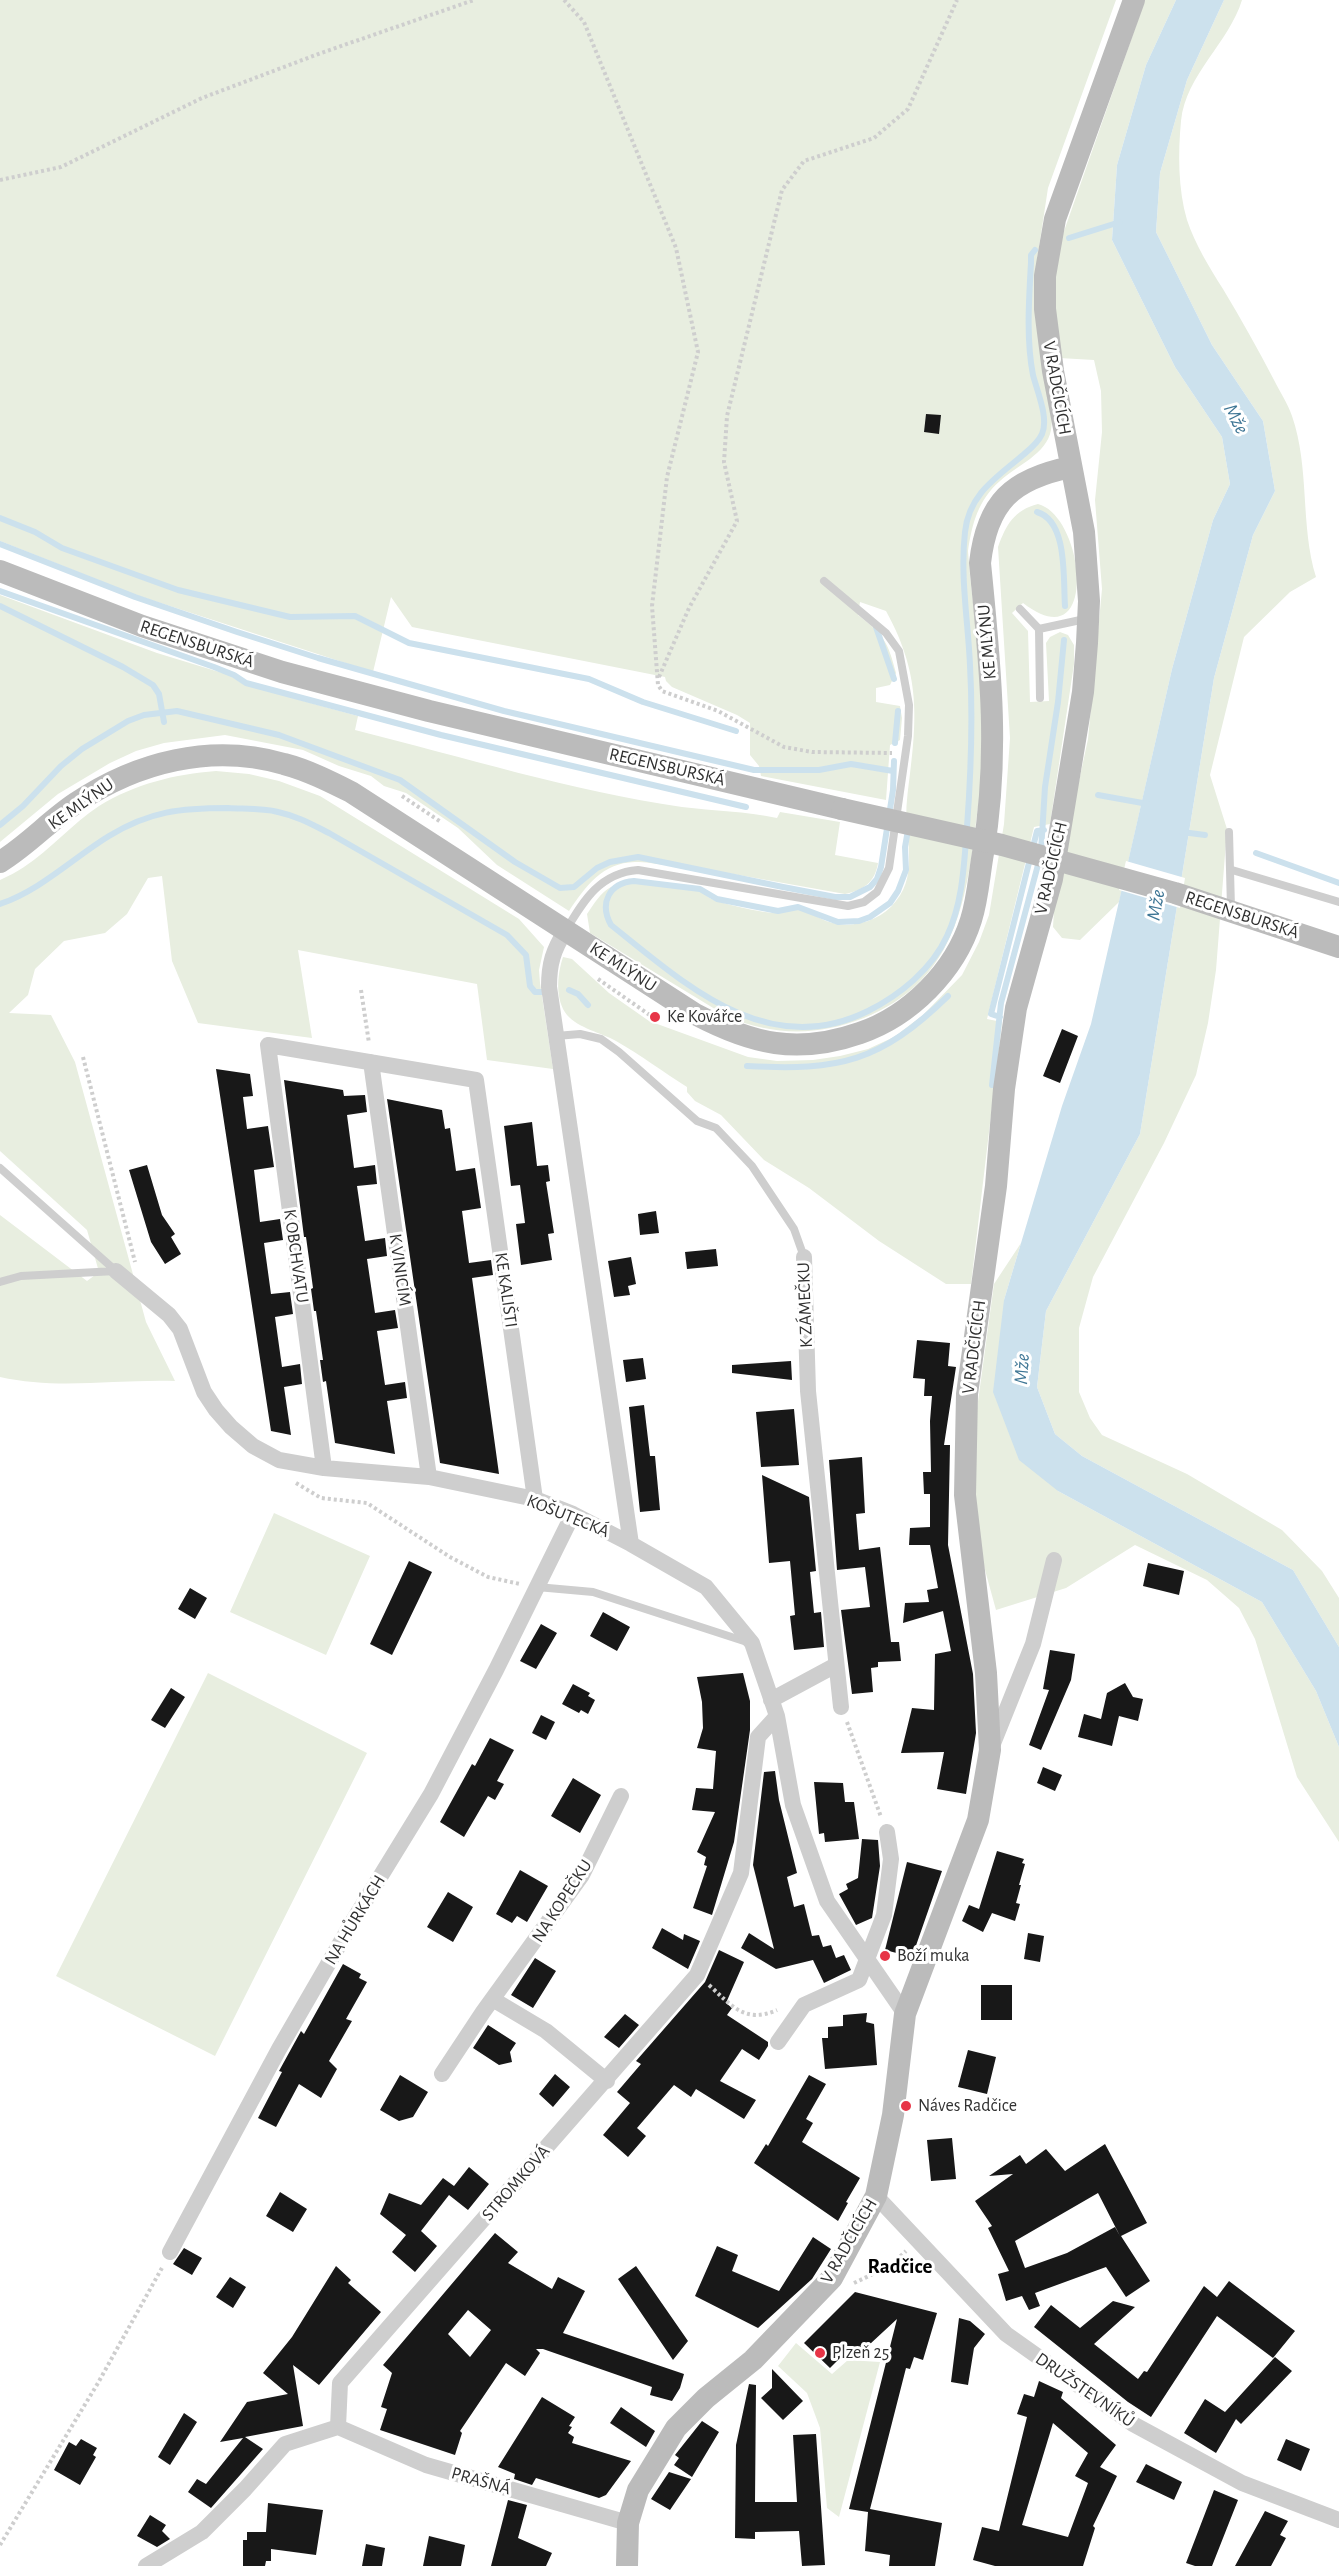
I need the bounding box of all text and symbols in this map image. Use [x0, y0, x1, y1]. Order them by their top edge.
street label: V RADČICÍCH [1038, 340, 1076, 436]
water label: Mže [1218, 400, 1254, 438]
street label: KE MLÝNU [973, 604, 1001, 680]
street label: REGENSBURSKÁ [137, 615, 257, 673]
street label: REGENSBURSKÁ [607, 743, 727, 791]
street label: KE MLÝNU [44, 774, 118, 834]
street label: V RADČICÍCH [1030, 819, 1072, 917]
street label: REGENSBURSKÁ [1182, 886, 1302, 944]
water label: Mže [1142, 888, 1170, 922]
street label: KE MLÝNU [586, 937, 660, 997]
place label: Ke Kovářce [667, 1006, 742, 1028]
marker: Ke Kovářce [648, 1010, 662, 1024]
street label: K OBCHVATU [279, 1208, 313, 1304]
street label: K VINICÍM [384, 1232, 416, 1308]
street label: KE KALIŠTI [490, 1251, 522, 1329]
street label: K ZÁMEČKU [793, 1262, 817, 1348]
street label: V RADČICÍCH [958, 1299, 990, 1395]
water label: Mže [1009, 1353, 1035, 1385]
street label: KOŠUTECKÁ [523, 1490, 613, 1542]
street label: NA KOPEČKU [527, 1855, 597, 1947]
street label: NA HŮRKÁCH [320, 1871, 390, 1969]
place label: Boží muka [897, 1945, 970, 1967]
marker: Boží muka [878, 1949, 892, 1963]
place label: Náves Radčice [918, 2095, 1017, 2117]
marker: Náves Radčice [899, 2099, 913, 2113]
street label: STROMKOVÁ [477, 2141, 555, 2225]
street label: V RADČICÍCH [816, 2195, 882, 2287]
district label: Radčice [868, 2254, 932, 2280]
place label: Plzeň 25 [832, 2342, 889, 2364]
marker: Plzeň 25 [813, 2346, 827, 2360]
street label: DRUŽSTEVNÍKŮ [1031, 2348, 1139, 2432]
street label: PRAŠNÁ [449, 2462, 513, 2500]

